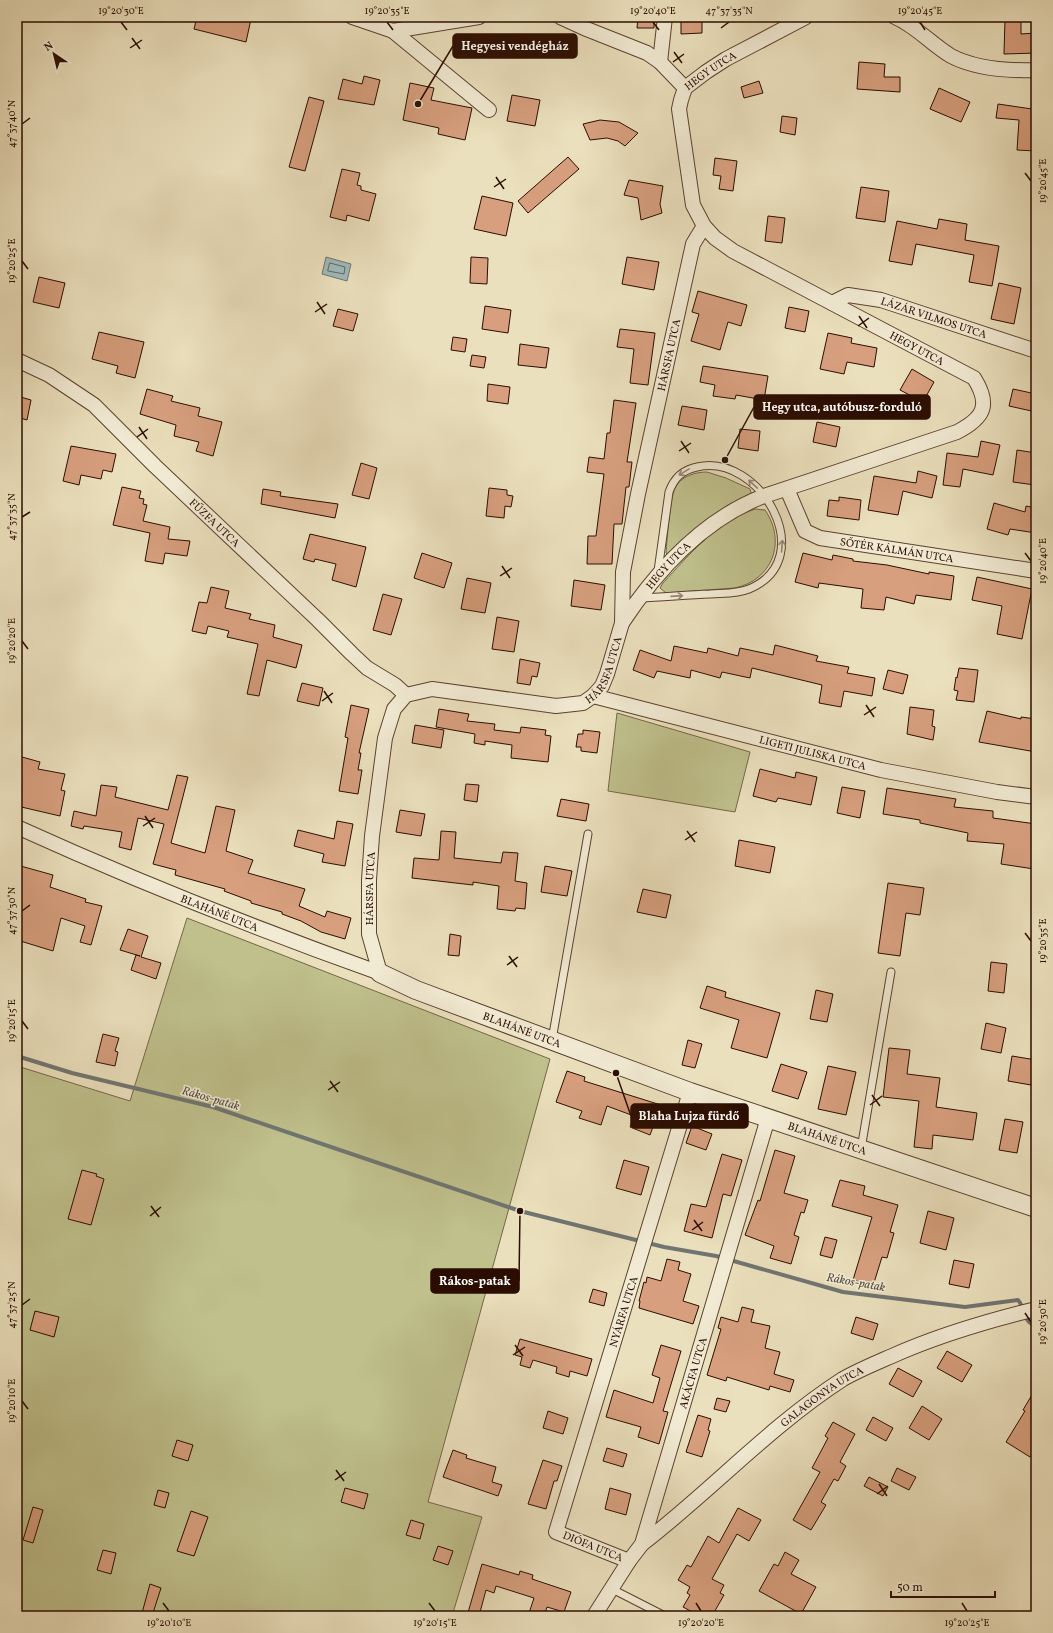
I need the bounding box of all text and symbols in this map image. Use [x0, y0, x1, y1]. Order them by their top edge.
text: 19°20'30"E [98, 4, 144, 18]
text: 19°20'35"E [365, 4, 409, 18]
text: 19°20'40"E [630, 4, 676, 18]
text: 47°37'35"N [705, 4, 753, 18]
text: 19°20'45"E [898, 4, 942, 18]
north arrow [34, 34, 74, 74]
callout: Hegyesi vendégház [453, 34, 577, 58]
text: N [42, 39, 57, 55]
text: Hegyesi vendégház [461, 39, 569, 55]
street label: HEGY UTCA [682, 49, 740, 95]
text: 47°37'40"N [5, 99, 19, 148]
text: 19°20'45"E [1036, 159, 1050, 203]
text: 19°20'25"E [5, 238, 19, 284]
street label: LÁZÁR VILMOS UTCA [879, 294, 989, 343]
street label: HÁRSFA UTCA [655, 317, 685, 393]
street label: HEGY UTCA [886, 329, 946, 370]
callout: Hegy utca, autóbusz-forduló [754, 395, 930, 419]
text: Hegy utca, autóbusz-forduló [762, 400, 922, 416]
one-way arrow [678, 469, 690, 477]
one-way arrow [748, 479, 758, 489]
text: 47°37'35"N [5, 493, 19, 541]
street label: FŰZFA UTCA [185, 496, 243, 551]
street label: SŐTÉR KÁLMÁN UTCA [839, 535, 955, 567]
text: 19°20'40"E [1036, 538, 1050, 584]
street label: HEGY UTCA [643, 539, 695, 593]
one-way arrow [778, 540, 785, 553]
one-way arrow [670, 592, 683, 599]
text: 19°20'20"E [5, 618, 19, 664]
street label: HÁRSFA UTCA [583, 635, 627, 708]
street label: LIGETI JULISKA UTCA [757, 733, 868, 775]
street label: HÁRSFA UTCA [363, 851, 380, 925]
text: 47°37'30"N [5, 886, 19, 935]
street label: BLAHÁNÉ UTCA [178, 892, 260, 936]
text: 19°20'35"E [1036, 919, 1050, 963]
text: 19°20'15"E [5, 999, 19, 1043]
street label: BLAHÁNÉ UTCA [480, 1010, 563, 1052]
water label: Rákos-patak [180, 1083, 242, 1115]
callout: Blaha Lujza fürdő [631, 1104, 748, 1128]
text: Blaha Lujza fürdő [639, 1109, 740, 1125]
street label: BLAHÁNÉ UTCA [785, 1119, 868, 1160]
callout: Rákos-patak [431, 1269, 519, 1293]
water label: Rákos-patak [825, 1270, 887, 1296]
text: Rákos-patak [439, 1274, 512, 1290]
street label: NYÁRFA UTCA [607, 1274, 643, 1349]
text: 47°37'25"N [5, 1281, 19, 1329]
text: 19°20'30"E [1036, 1299, 1050, 1345]
street label: AKÁCFA UTCA [676, 1336, 712, 1411]
street label: GALAGONYA UTCA [778, 1364, 867, 1431]
text: 19°20'10"E [5, 1379, 19, 1423]
street label: DIÓFA UTCA [560, 1528, 625, 1566]
scale bar [891, 1573, 995, 1599]
text: 50 m [897, 1580, 923, 1596]
text: 19°20'10"E [147, 1616, 191, 1630]
text: 19°20'15"E [413, 1616, 457, 1630]
text: 19°20'20"E [678, 1616, 724, 1630]
text: 19°20'25"E [944, 1616, 990, 1630]

